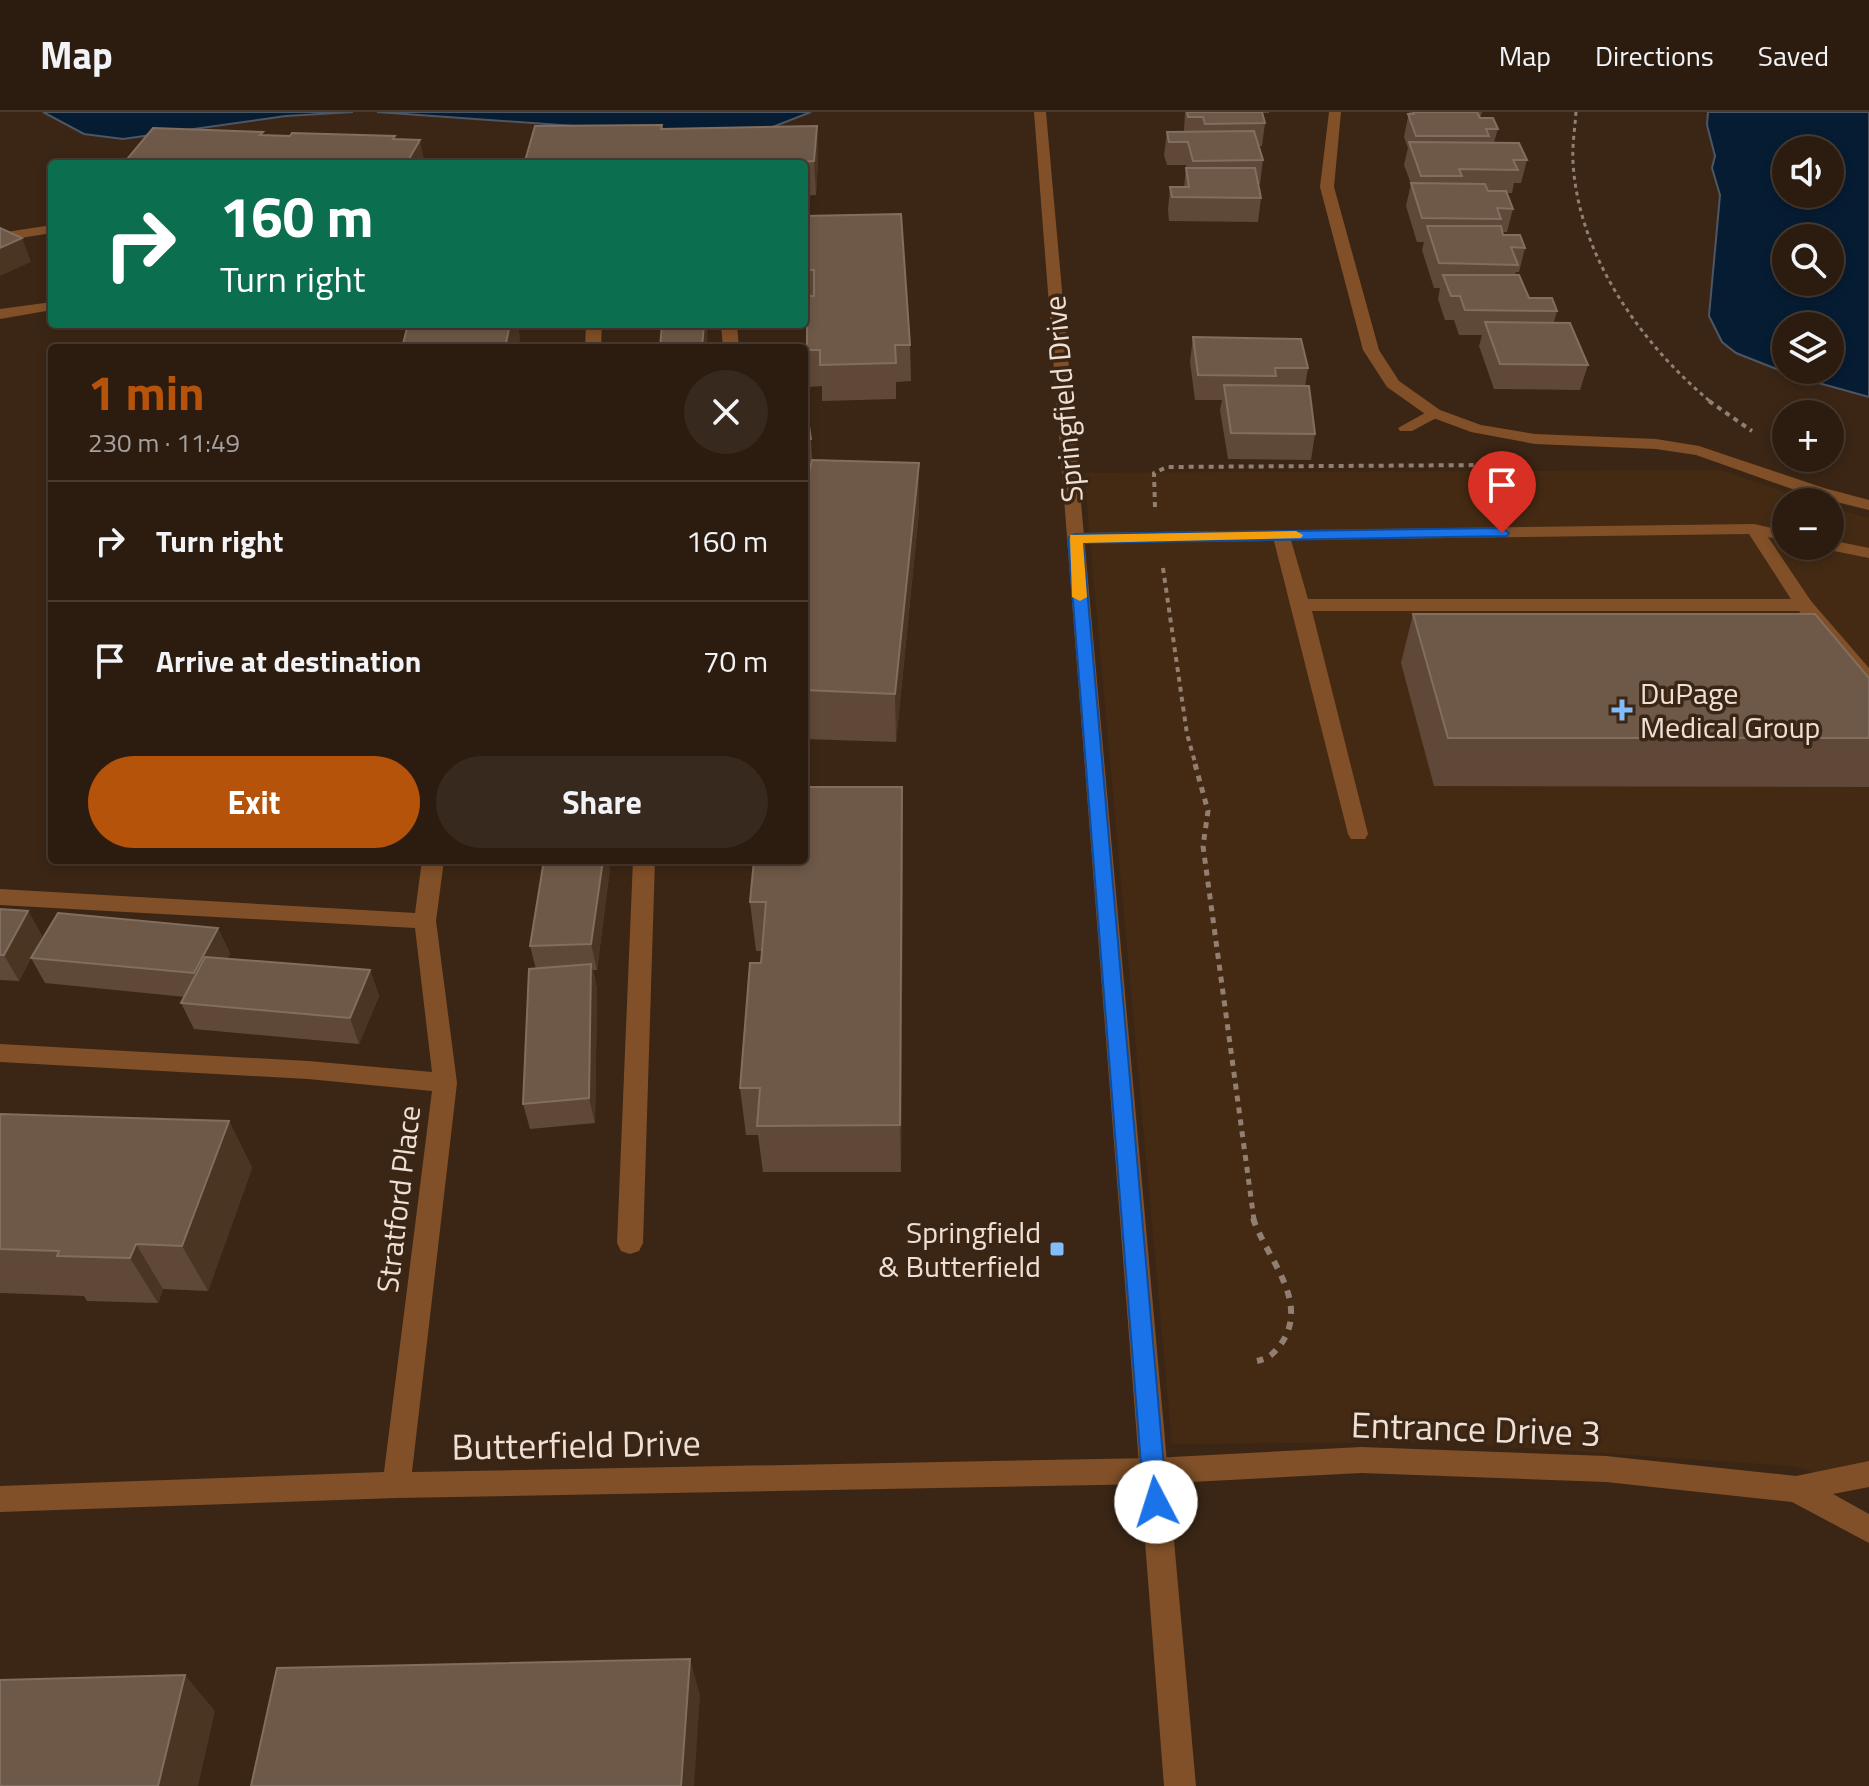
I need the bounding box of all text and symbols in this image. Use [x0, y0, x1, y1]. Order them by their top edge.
text: Map [40, 26, 113, 84]
text: Map [1499, 34, 1551, 77]
text: Directions [1595, 34, 1714, 77]
text: Saved [1758, 34, 1829, 77]
map controls [1772, 136, 1844, 560]
button: sound [1772, 136, 1844, 208]
text: 160 m [220, 174, 373, 259]
icon: right [88, 192, 192, 296]
button: search [1772, 224, 1844, 296]
text: Turn right [220, 251, 365, 306]
street label: Springfield Drive [1031, 294, 1095, 504]
button: layers [1772, 312, 1844, 384]
text: 1 min [88, 356, 205, 429]
button: close [684, 370, 768, 454]
button: + [1772, 400, 1844, 472]
text: 230 m · 11:49 [88, 423, 240, 462]
pin [1468, 451, 1536, 533]
icon: arrive [1480, 463, 1524, 507]
button: − [1772, 488, 1844, 560]
text: Turn right [156, 518, 284, 564]
text: 160 m [686, 518, 768, 564]
icon: right [88, 519, 132, 563]
text: Arrive at destination [156, 638, 421, 684]
text: 70 m [703, 638, 768, 684]
icon: arrive [88, 639, 132, 683]
place label: DuPage Medical Group [1640, 670, 1820, 750]
marker: DuPage Medical Group [1611, 699, 1633, 721]
button: Exit [88, 756, 420, 848]
button: Share [436, 756, 768, 848]
street label: Stratford Place [364, 1103, 432, 1295]
place label: Springfield & Butterfield [878, 1209, 1041, 1289]
marker: Springfield & Butterfield [1048, 1240, 1066, 1258]
street label: Entrance Drive 3 [1350, 1396, 1602, 1460]
street label: Butterfield Drive [451, 1414, 701, 1474]
position arrow [1114, 1460, 1198, 1544]

